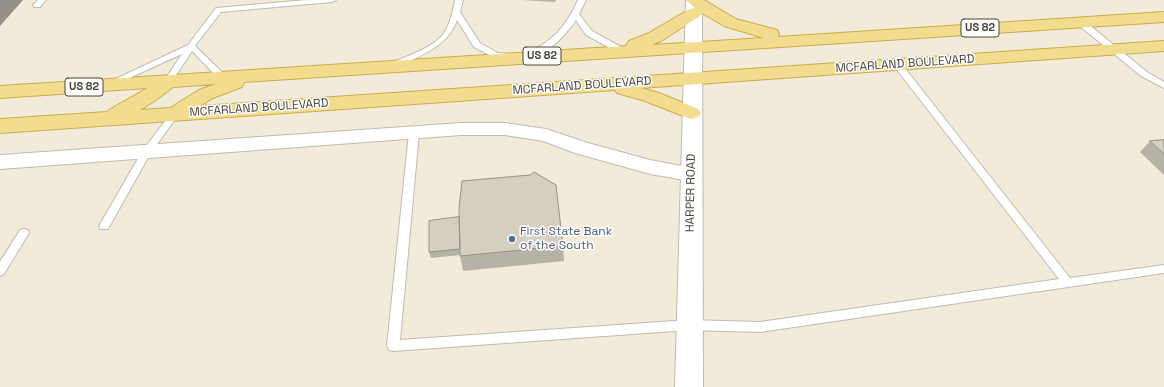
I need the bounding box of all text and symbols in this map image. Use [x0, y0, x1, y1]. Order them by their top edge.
road number: US 82 [961, 19, 999, 37]
road number: US 82 [523, 47, 561, 65]
street label: MCFARLAND BOULEVARD [835, 52, 975, 76]
street label: MCFARLAND BOULEVARD [512, 74, 652, 98]
road number: US 82 [65, 78, 103, 96]
street label: MCFARLAND BOULEVARD [189, 96, 329, 120]
street label: HARPER ROAD [683, 154, 699, 232]
place label: First State Bank of the South [520, 225, 612, 253]
marker: First State Bank of the South [507, 234, 517, 244]

